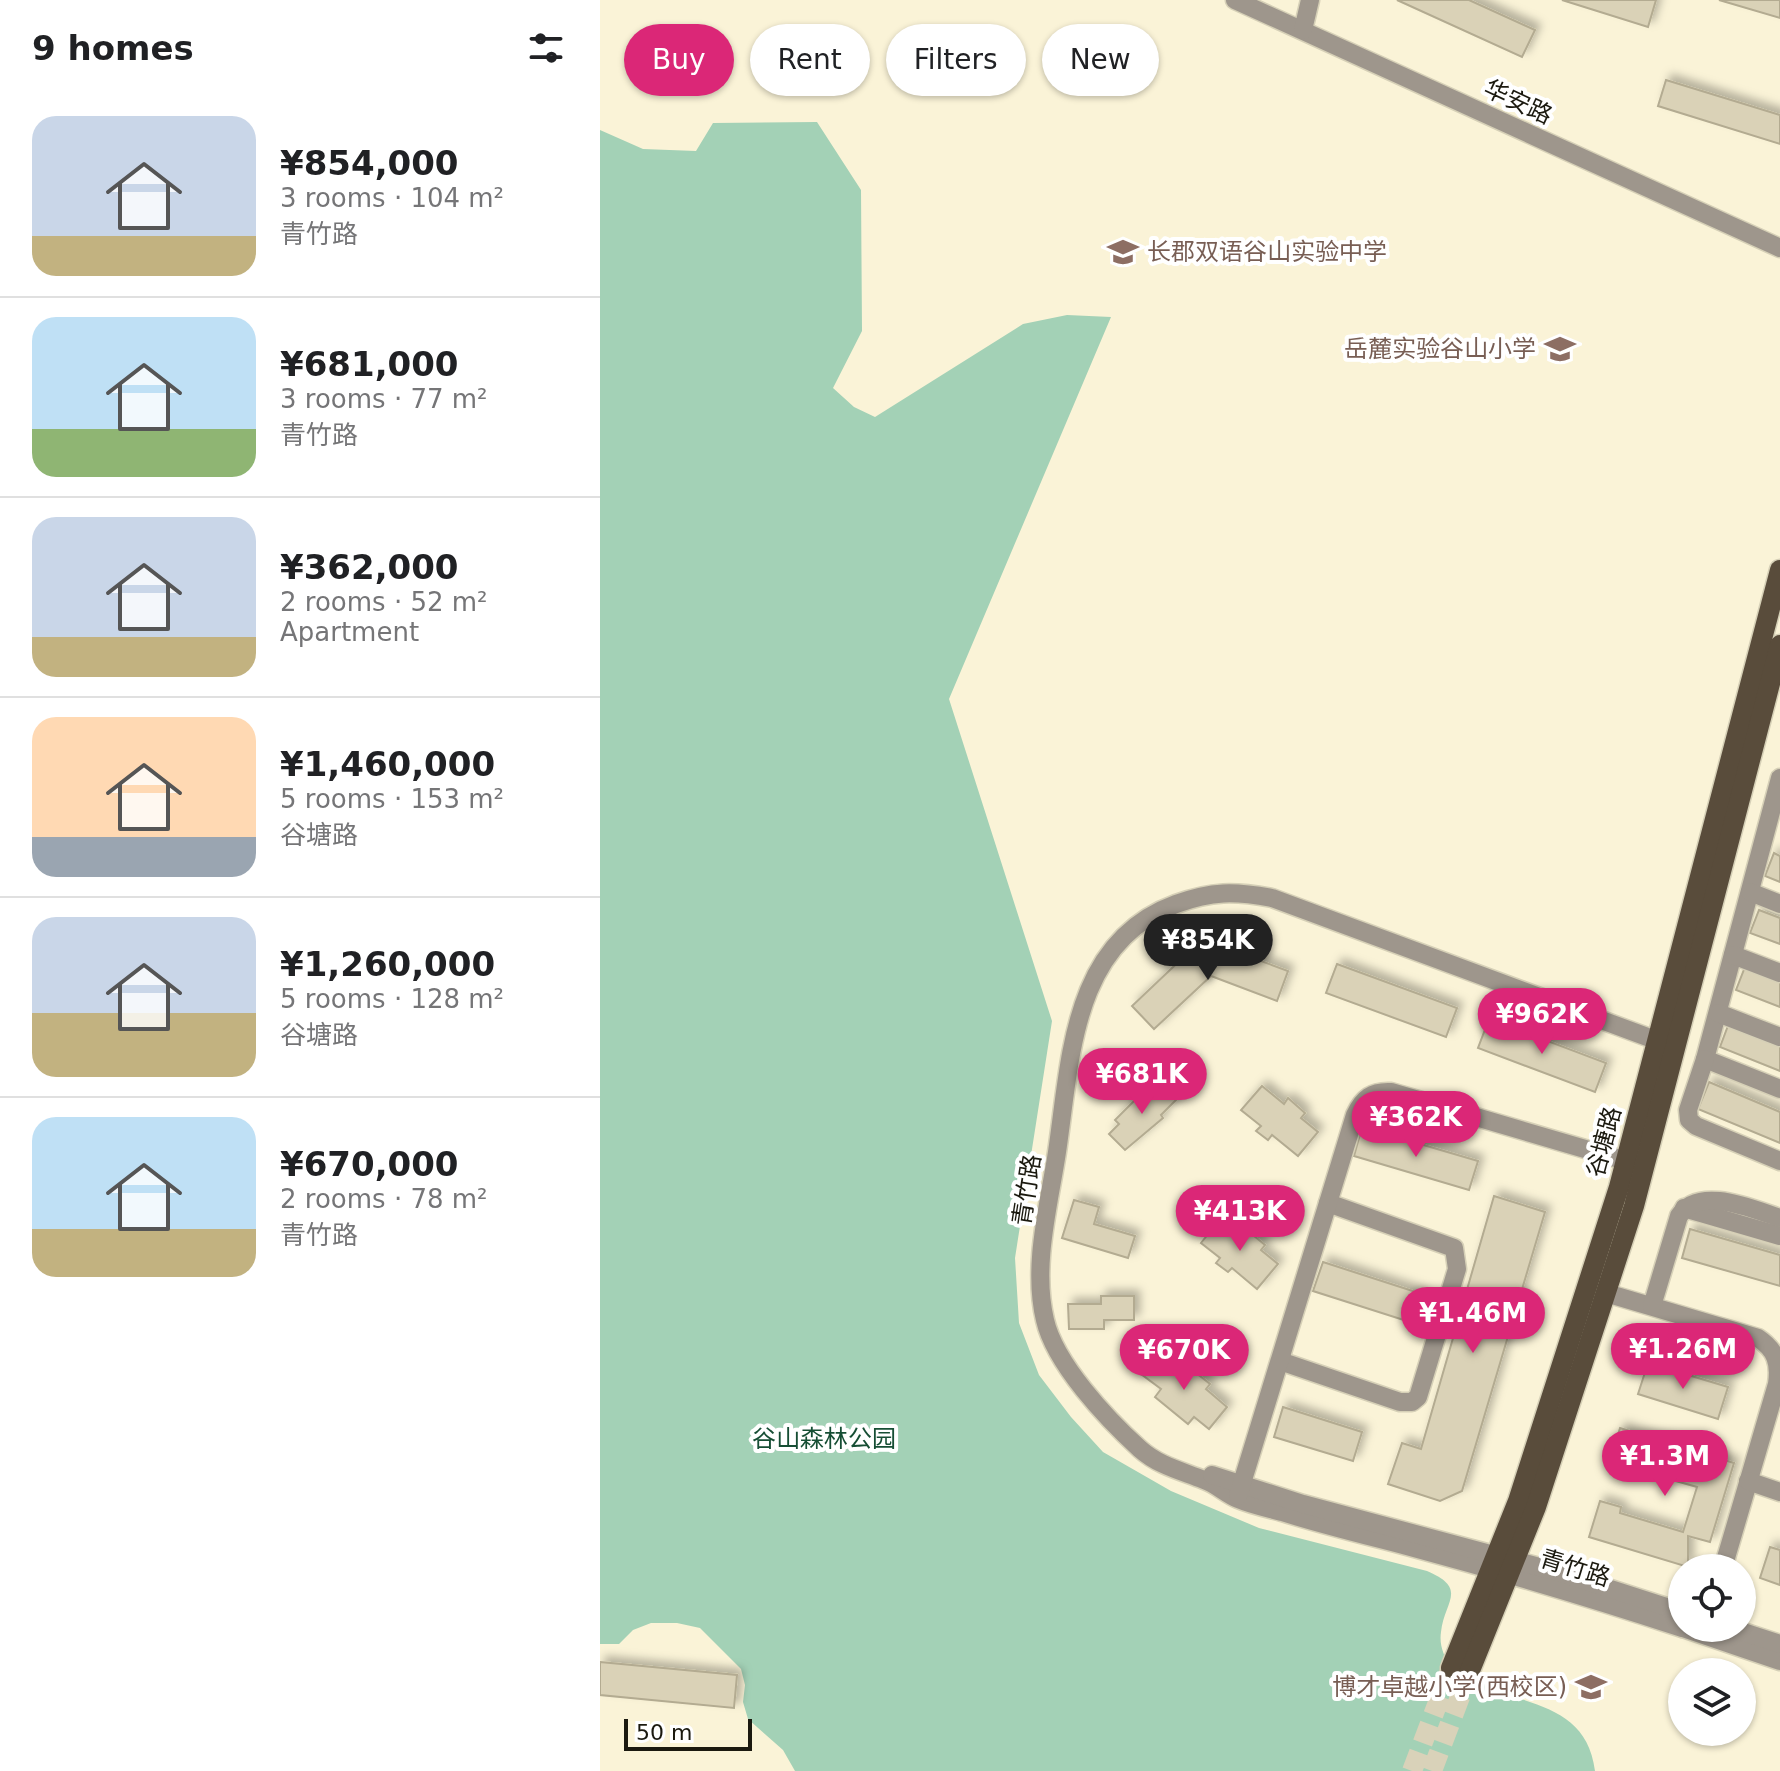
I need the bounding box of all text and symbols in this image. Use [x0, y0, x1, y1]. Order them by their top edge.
chip: Buy [624, 24, 734, 96]
chip: Rent [750, 24, 870, 96]
chip: Filters [886, 24, 1026, 96]
chip: New [1042, 24, 1159, 96]
icon: filters [524, 26, 568, 70]
text: 9 homes [32, 28, 194, 68]
street label: 华安路 [1479, 74, 1557, 130]
text: ¥854,000 [280, 143, 459, 183]
icon: home [96, 148, 192, 244]
text: 3 rooms · 104 m² [280, 183, 504, 213]
text: 青竹路 [280, 219, 358, 249]
school or university icon: 长郡双语谷山实验中学 [1106, 235, 1140, 269]
place label: 长郡双语谷山实验中学 [1147, 238, 1387, 266]
school or university icon: 岳麓实验谷山小学 [1543, 332, 1577, 366]
place label: 岳麓实验谷山小学 [1344, 335, 1536, 363]
text: ¥681,000 [280, 344, 459, 384]
icon: home [96, 349, 192, 445]
text: 3 rooms · 77 m² [280, 384, 488, 414]
text: 青竹路 [280, 420, 358, 450]
text: ¥362,000 [280, 547, 459, 587]
icon: home [96, 549, 192, 645]
text: 2 rooms · 52 m² [280, 587, 488, 617]
text: Apartment [280, 617, 419, 647]
text: ¥1,460,000 [280, 744, 495, 784]
icon: home [96, 749, 192, 845]
text: 5 rooms · 153 m² [280, 784, 504, 814]
text: 谷塘路 [280, 820, 358, 850]
pin: ¥854K [1152, 914, 1264, 982]
text: ¥854K [1162, 925, 1254, 955]
text: ¥1,260,000 [280, 944, 495, 984]
icon: home [96, 949, 192, 1045]
text: 5 rooms · 128 m² [280, 984, 504, 1014]
pin: ¥962K [1486, 988, 1598, 1056]
text: ¥962K [1496, 999, 1588, 1029]
text: 谷塘路 [280, 1020, 358, 1050]
pin: ¥681K [1086, 1048, 1198, 1116]
text: ¥681K [1096, 1059, 1188, 1089]
pin: ¥362K [1360, 1091, 1472, 1159]
text: ¥362K [1370, 1102, 1462, 1132]
street label: 谷塘路 [1581, 1104, 1627, 1180]
text: ¥670,000 [280, 1144, 459, 1184]
icon: home [96, 1149, 192, 1245]
street label: 青竹路 [1008, 1152, 1046, 1228]
text: 2 rooms · 78 m² [280, 1184, 488, 1214]
pin: ¥413K [1184, 1185, 1296, 1253]
text: ¥413K [1194, 1196, 1286, 1226]
text: 青竹路 [280, 1220, 358, 1250]
pin: ¥1.46M [1408, 1287, 1538, 1355]
text: ¥1.46M [1419, 1298, 1527, 1328]
pin: ¥1.26M [1618, 1323, 1748, 1391]
pin: ¥670K [1128, 1324, 1240, 1392]
text: ¥1.26M [1629, 1334, 1737, 1364]
text: ¥670K [1138, 1335, 1230, 1365]
park label: 谷山森林公园 [752, 1425, 896, 1453]
pin: ¥1.3M [1609, 1430, 1721, 1498]
text: ¥1.3M [1620, 1441, 1710, 1471]
street label: 青竹路 [1536, 1544, 1614, 1592]
map controls [1668, 1554, 1756, 1746]
button: locate [1668, 1554, 1756, 1642]
button: layers [1668, 1658, 1756, 1746]
school or university icon: 博才卓越小学(西校区) [1574, 1670, 1608, 1704]
place label: 博才卓越小学(西校区) [1332, 1673, 1567, 1701]
scale bar [624, 1715, 752, 1751]
text: 50 m [636, 1720, 692, 1745]

